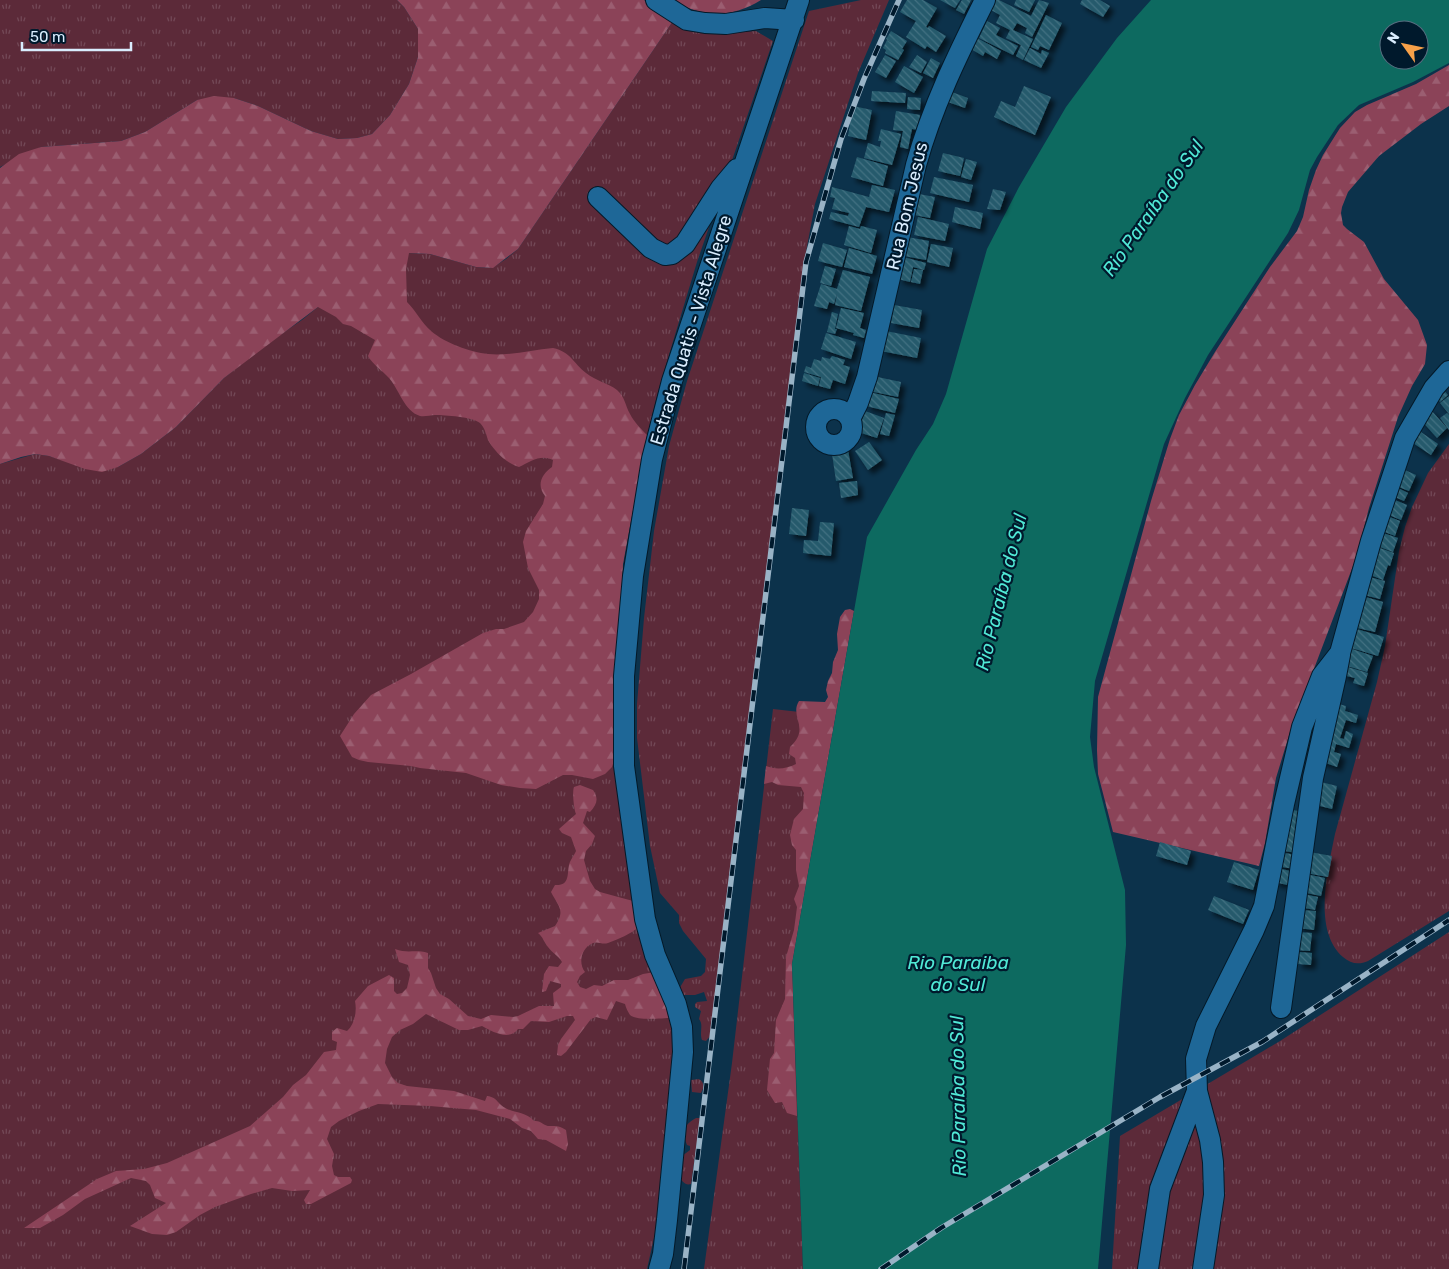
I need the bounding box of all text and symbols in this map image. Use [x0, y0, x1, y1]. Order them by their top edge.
scale bar [22, 20, 131, 52]
north arrow [1379, 20, 1429, 70]
text: 50 m [30, 28, 65, 46]
text: N [1384, 29, 1403, 47]
water label: Rio Paraíba do Sul [1097, 135, 1209, 281]
street label: Rua Bom Jesus [882, 140, 932, 272]
street label: Estrada Quatis - Vista Alegre [645, 212, 737, 448]
water label: Rio Paraíba do Sul [970, 511, 1032, 673]
water label: Rio Paraiba do Sul [907, 951, 1009, 996]
water label: Rio Paraíba do Sul [945, 1015, 971, 1177]

